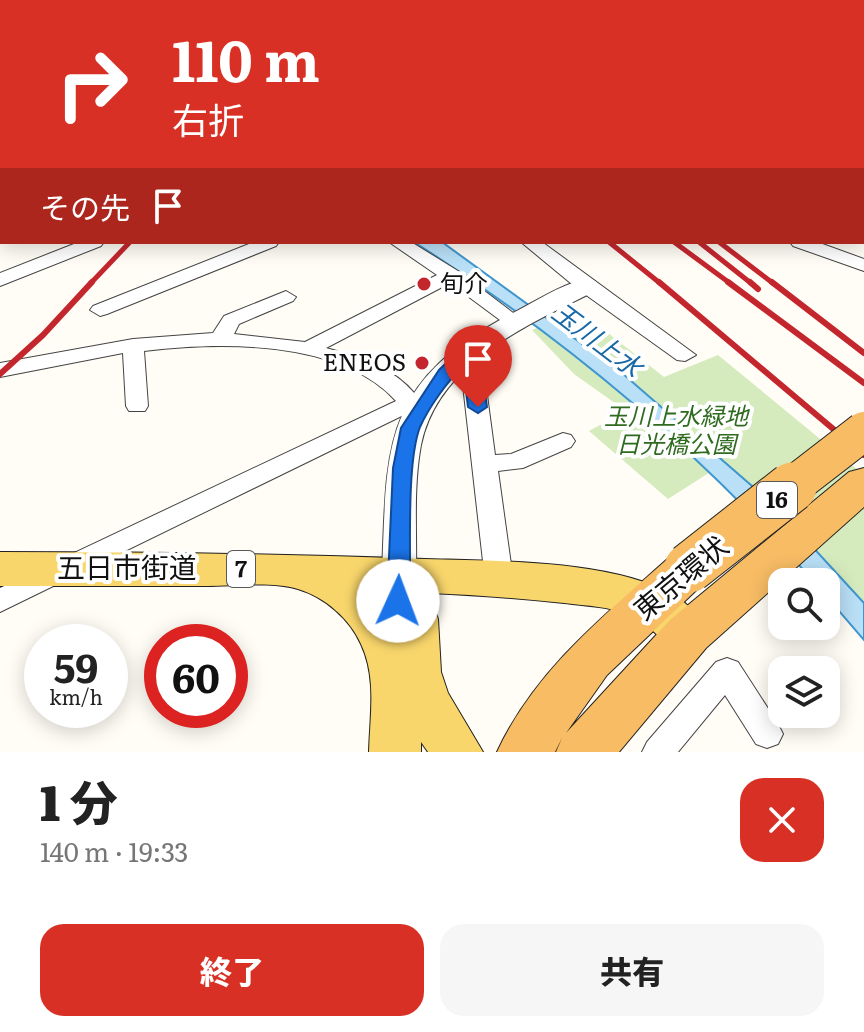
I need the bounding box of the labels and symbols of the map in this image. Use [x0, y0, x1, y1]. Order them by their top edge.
place label: 旬介 [440, 264, 488, 299]
marker: 旬介 [415, 275, 433, 293]
water label: 玉川上水 [545, 291, 654, 387]
pin [444, 325, 512, 407]
place label: ENEOS [323, 343, 406, 378]
marker: ENEOS [413, 354, 431, 372]
park label: 玉川上水緑地 日光橋公園 [604, 397, 751, 460]
road number: 16 [757, 482, 797, 518]
street label: 東京環状 [623, 524, 736, 629]
street label: 五日市街道 [57, 545, 197, 587]
road number: 7 [227, 551, 255, 587]
position arrow [356, 559, 440, 643]
speed limit sign: 60 [144, 624, 248, 728]

